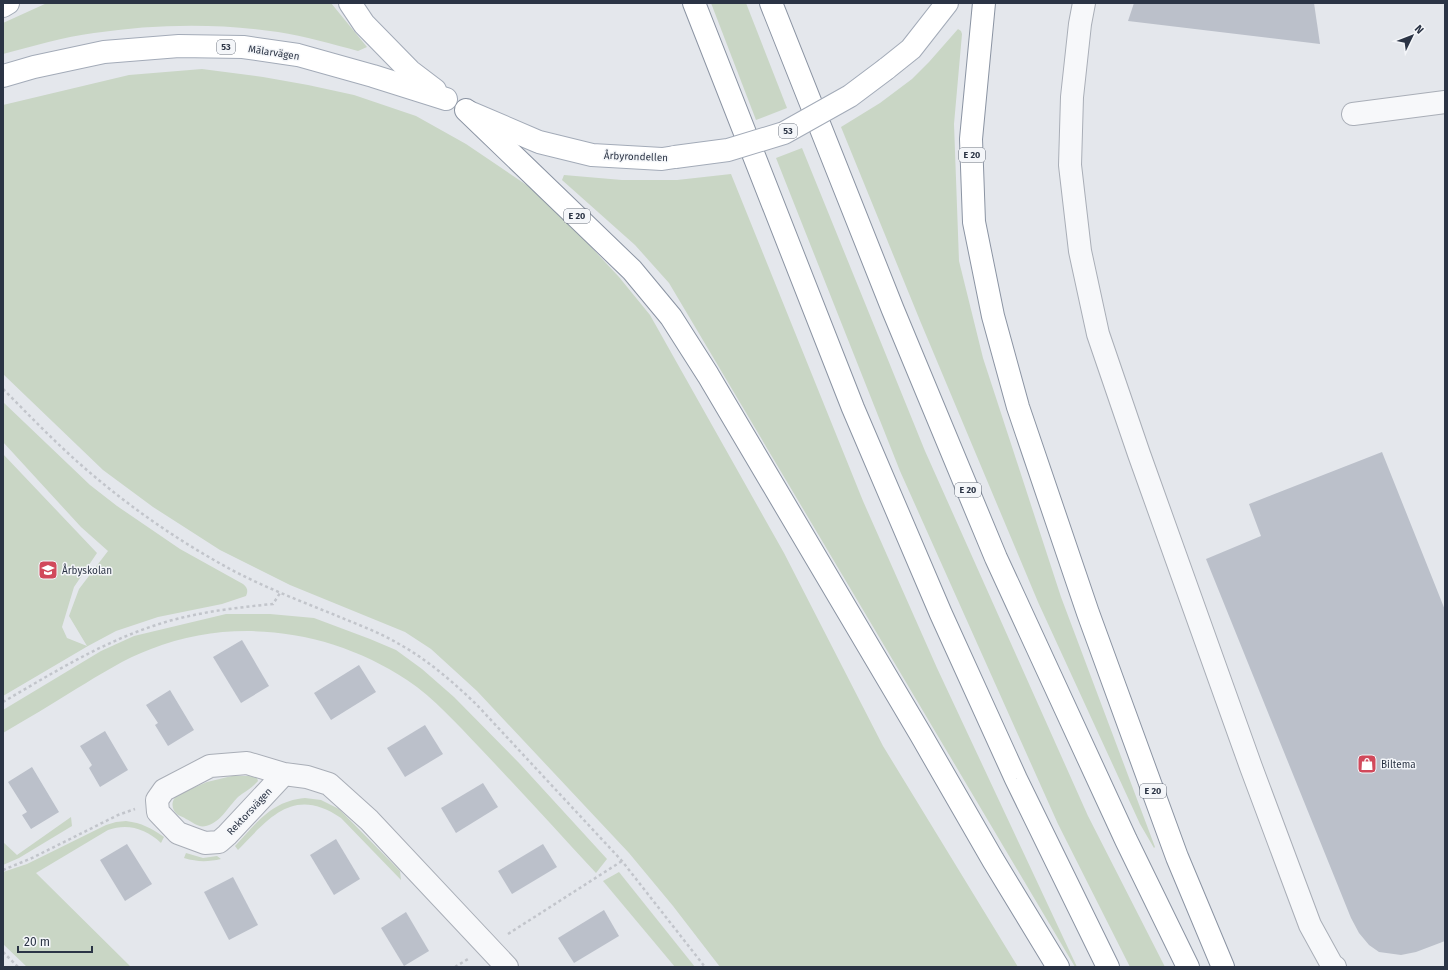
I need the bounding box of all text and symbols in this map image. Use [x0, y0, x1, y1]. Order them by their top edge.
north arrow [1392, 16, 1432, 56]
text: N [1412, 22, 1426, 37]
road number: 53 [217, 40, 235, 54]
street label: Mälarvägen [247, 43, 300, 63]
road number: 53 [779, 124, 797, 138]
street label: Årbyrondellen [604, 148, 668, 164]
road number: E 20 [959, 148, 985, 162]
road number: E 20 [564, 209, 590, 223]
road number: E 20 [955, 483, 981, 497]
school or university icon: Årbyskolan [37, 559, 59, 581]
place label: Årbyskolan [62, 563, 112, 577]
shop icon: Biltema [1356, 753, 1378, 775]
place label: Biltema [1381, 759, 1416, 771]
road number: E 20 [1140, 784, 1166, 798]
street label: Rektorsvägen [225, 785, 275, 838]
scale bar [18, 928, 92, 954]
text: 20 m [24, 935, 50, 949]

